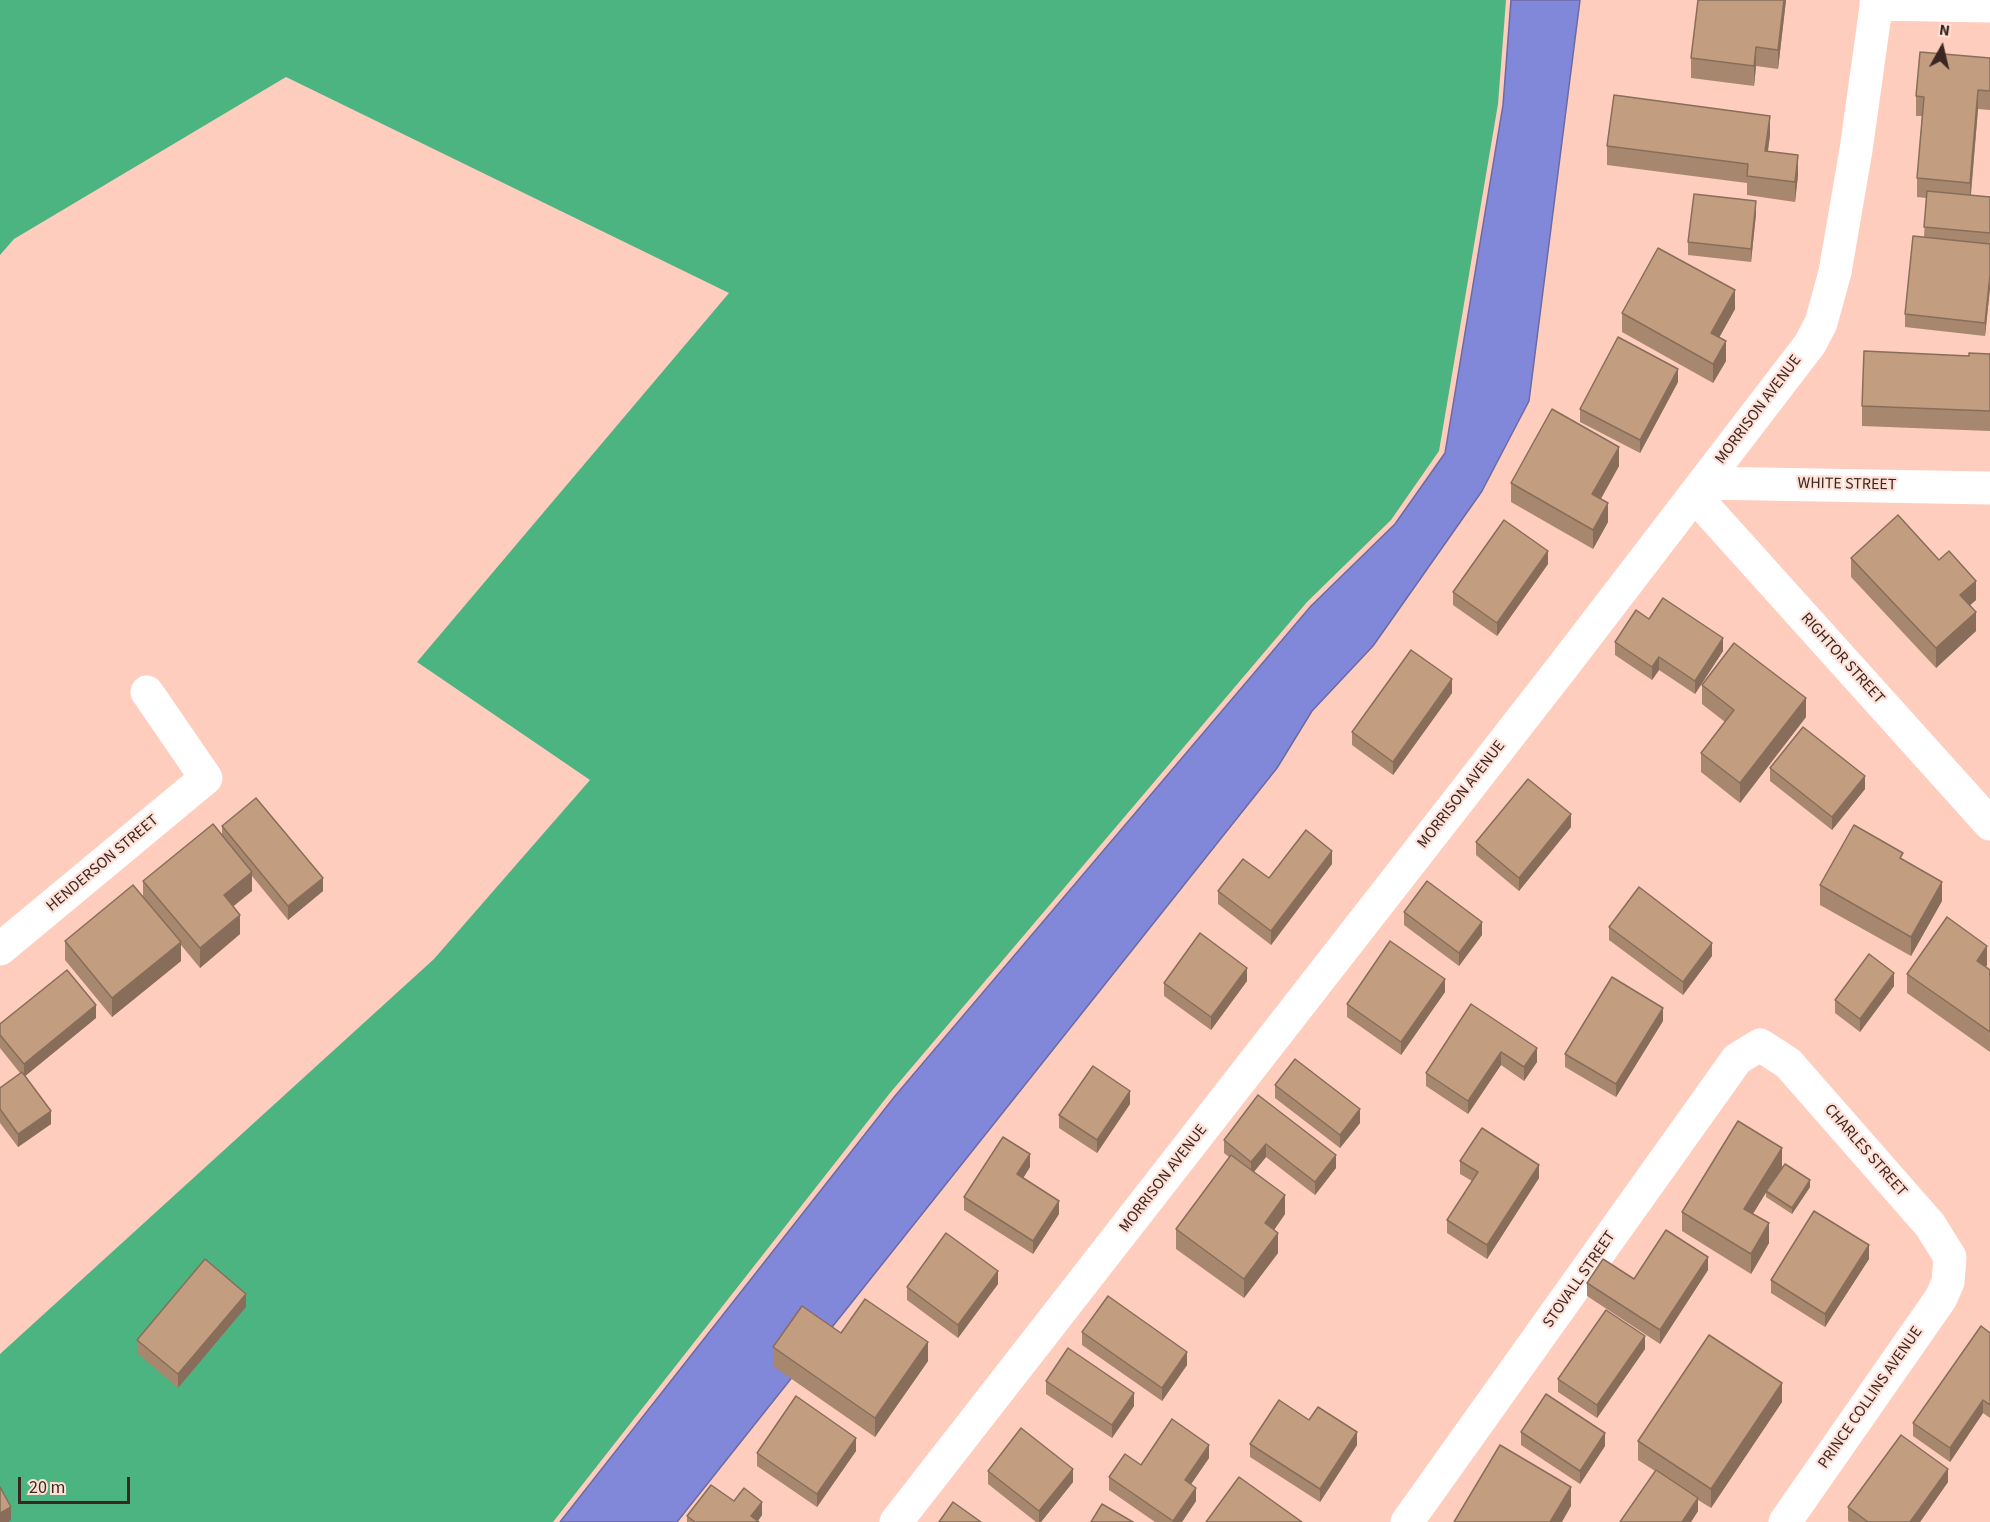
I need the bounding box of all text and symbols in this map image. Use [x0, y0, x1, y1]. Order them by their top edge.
north arrow [1912, 18, 1972, 78]
text: N [1938, 19, 1951, 42]
street label: MORRISON AVENUE [1712, 352, 1806, 468]
street label: WHITE STREET [1797, 475, 1897, 495]
street label: RIGHTOR STREET [1796, 609, 1888, 709]
street label: MORRISON AVENUE [1414, 737, 1510, 853]
street label: HENDERSON STREET [43, 812, 163, 916]
street label: CHARLES STREET [1819, 1101, 1911, 1201]
street label: MORRISON AVENUE [1116, 1121, 1212, 1237]
street label: STOVALL STREET [1540, 1228, 1620, 1332]
street label: PRINCE COLLINS AVENUE [1815, 1323, 1927, 1473]
scale bar [21, 1465, 134, 1503]
text: 20 m [29, 1475, 65, 1500]

